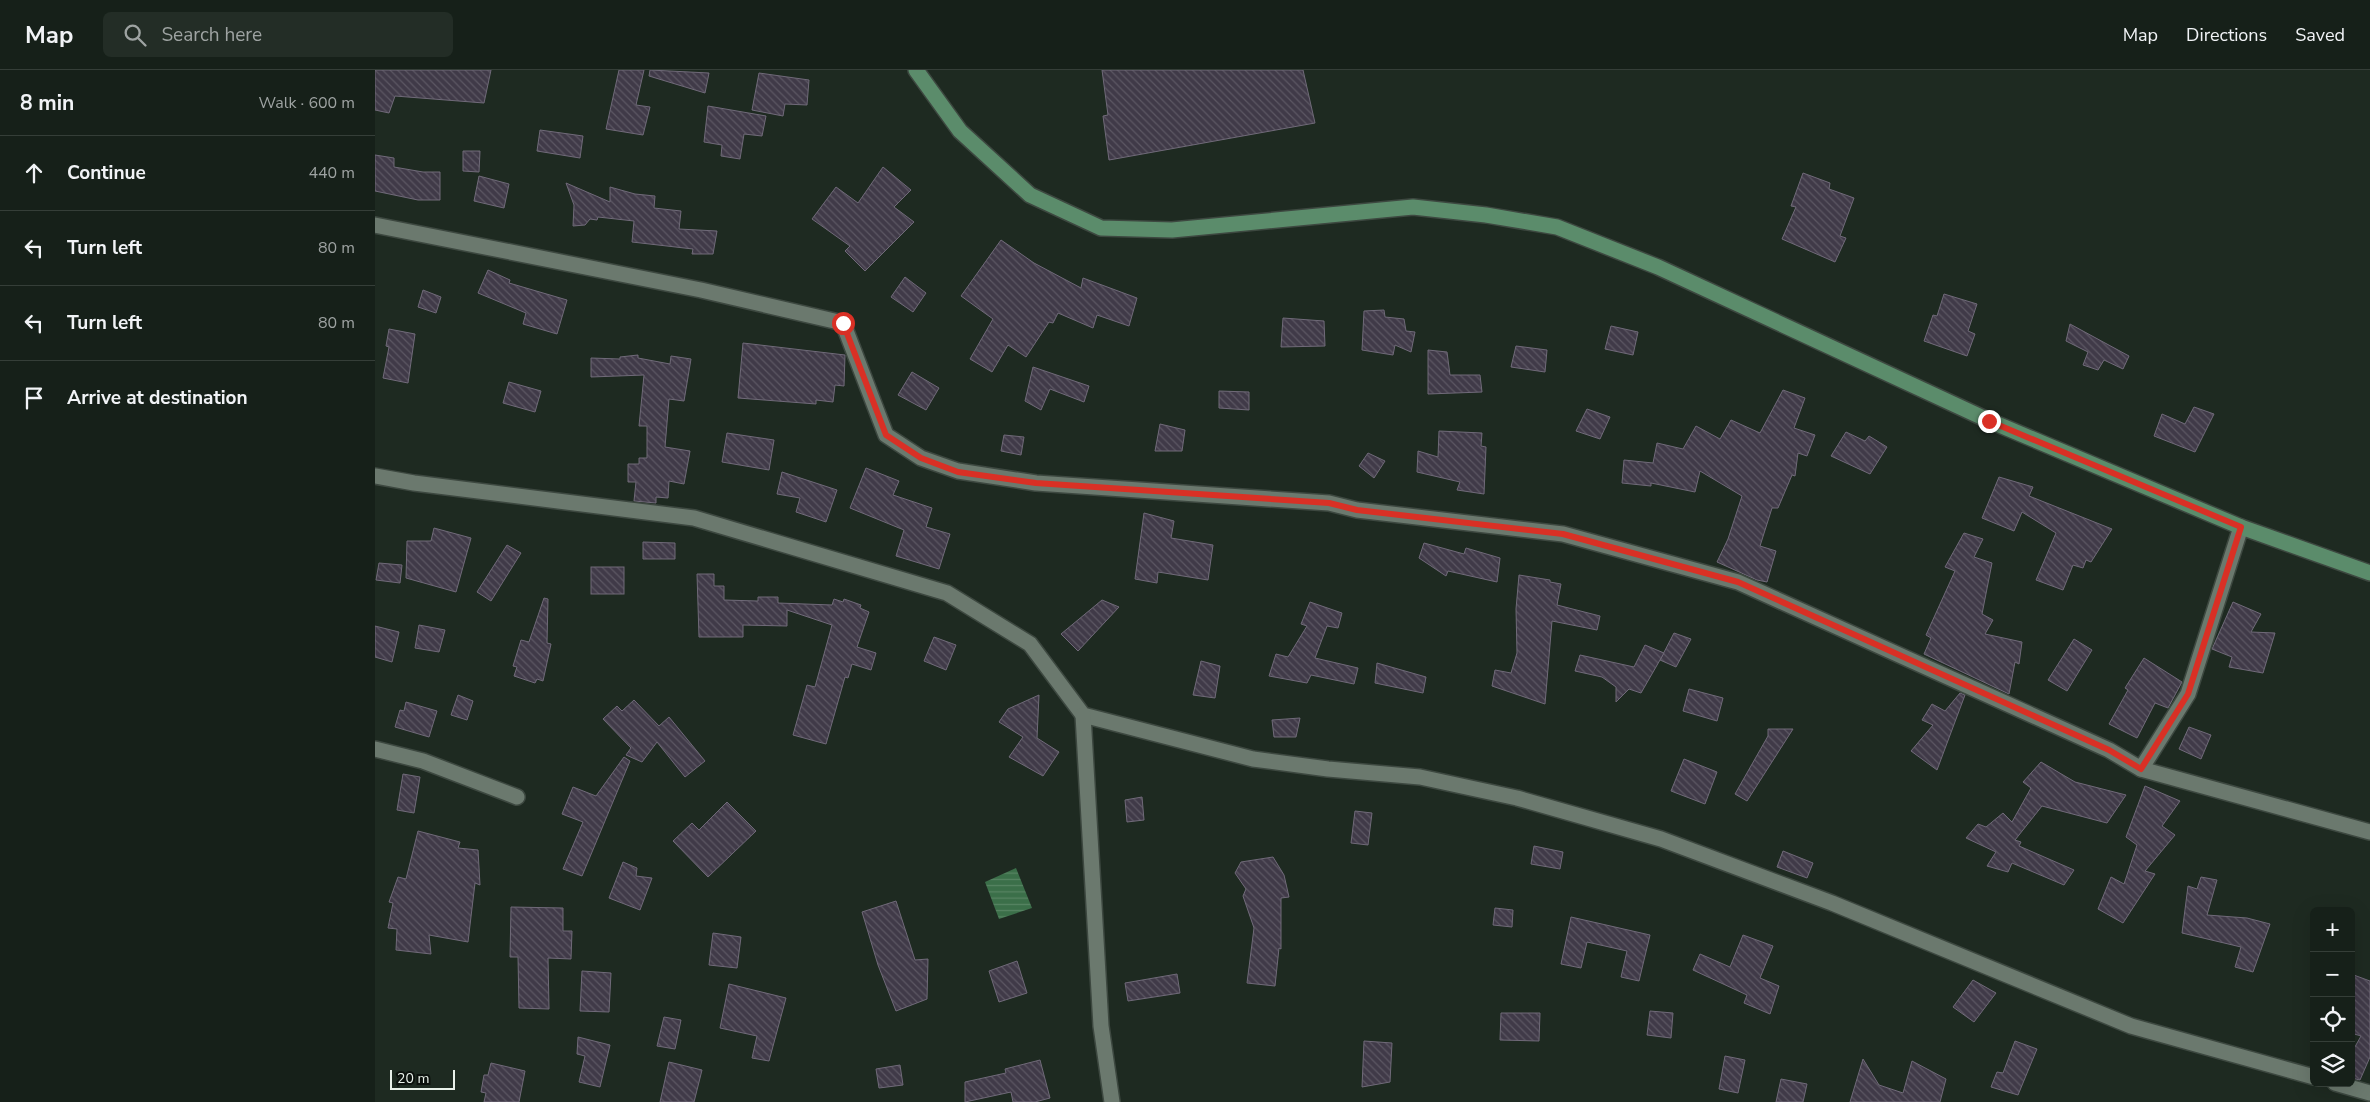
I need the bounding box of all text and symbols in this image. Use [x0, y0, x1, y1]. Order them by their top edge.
search box [103, 12, 453, 57]
text: Map [25, 19, 73, 51]
icon: search [121, 21, 149, 49]
text: Search here [161, 22, 262, 48]
text: Map [2123, 23, 2158, 47]
text: Directions [2186, 23, 2267, 47]
text: Saved [2295, 23, 2345, 47]
text: 8 min [20, 89, 74, 117]
text: Walk · 600 m [259, 92, 355, 114]
icon: ahead [20, 159, 48, 187]
text: Continue [67, 160, 146, 186]
text: 440 m [308, 162, 355, 184]
icon: left [20, 234, 48, 262]
text: Turn left [67, 235, 142, 261]
text: 80 m [318, 237, 355, 259]
icon: left [20, 309, 48, 337]
text: Turn left [67, 310, 142, 336]
text: 80 m [318, 312, 355, 334]
route start [832, 312, 855, 335]
icon: arrive [20, 384, 48, 412]
text: Arrive at destination [67, 385, 248, 411]
route end [1978, 410, 2001, 433]
map controls [2310, 907, 2355, 1087]
button: + [2310, 907, 2355, 952]
button: − [2310, 952, 2355, 997]
button: locate [2310, 997, 2355, 1042]
button: layers [2310, 1042, 2355, 1087]
scale bar [390, 1067, 455, 1090]
text: 20 m [397, 1069, 429, 1088]

